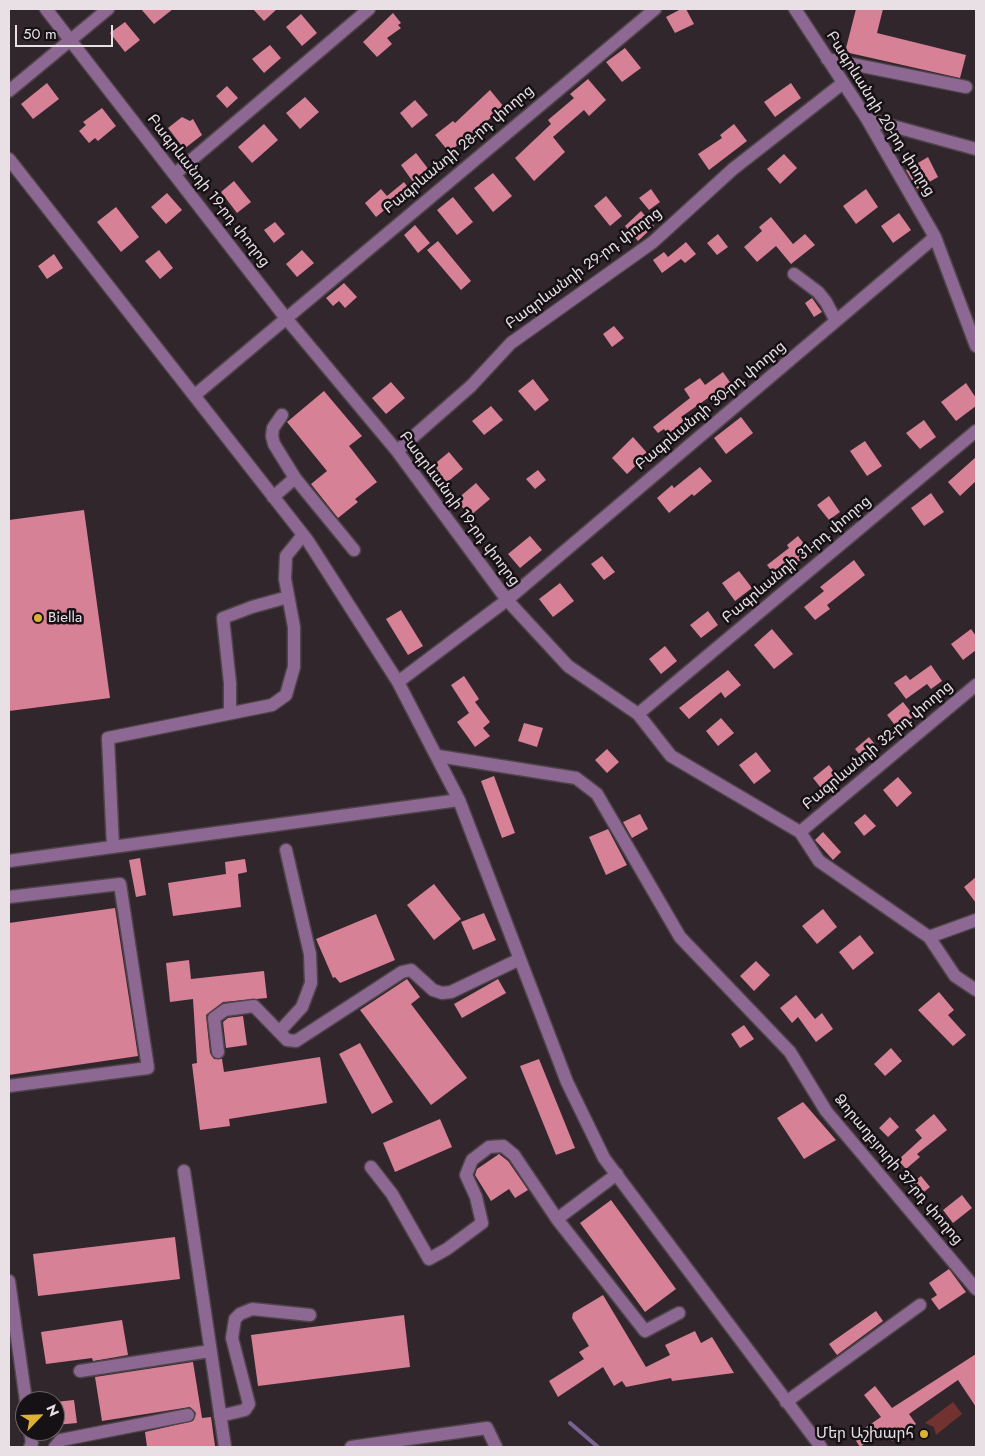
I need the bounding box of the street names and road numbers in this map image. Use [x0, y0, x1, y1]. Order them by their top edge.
street label: Բագրևանդի 20-րդ փողոց [822, 28, 938, 200]
street label: Բագրևանդի 28-րդ փողոց [380, 82, 538, 218]
street label: Բագրևանդի 19-րդ փողոց [143, 111, 273, 271]
street label: Բագրևանդի 29-րդ փողոց [502, 204, 666, 334]
street label: Բագրևանդի 30-րդ փողոց [632, 338, 790, 474]
street label: Բագրևանդի 19-րդ փողոց [395, 428, 523, 590]
street label: Բագրևանդի 31-րդ փողոց [719, 492, 875, 628]
street label: Բագրևանդի 32-րդ փողոց [799, 678, 957, 814]
street label: Ձորաղբյուրի 37-րդ փողոց [830, 1091, 966, 1249]

